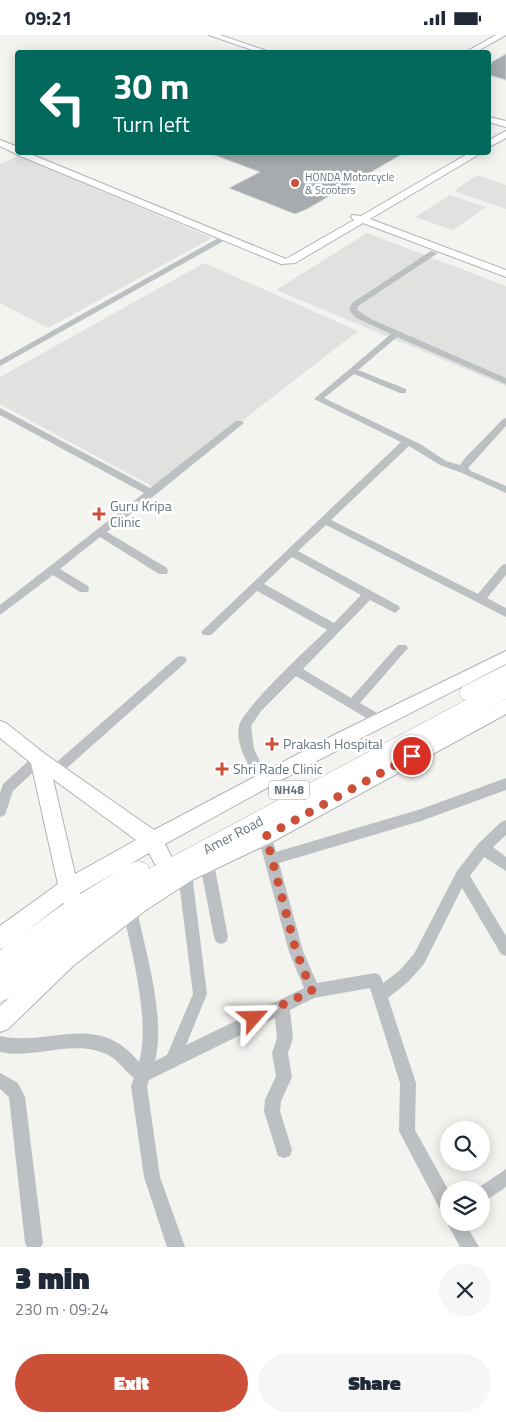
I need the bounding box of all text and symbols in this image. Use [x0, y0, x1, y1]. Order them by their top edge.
text: 09:21 [25, 3, 72, 32]
text: 30 m [113, 59, 189, 113]
icon: left [30, 70, 95, 135]
text: Turn left [113, 107, 190, 141]
place label: HONDA Motorcycle & Scooters [305, 169, 395, 198]
marker: HONDA Motorcycle & Scooters [289, 177, 301, 189]
place label: Guru Kripa Clinic [110, 495, 172, 532]
marker: Guru Kripa Clinic [92, 507, 106, 521]
place label: Prakash Hospital [283, 733, 383, 754]
pin [391, 735, 433, 777]
marker: Prakash Hospital [265, 737, 279, 751]
icon: arrive [398, 742, 426, 770]
place label: Shri Rade Clinic [233, 758, 323, 779]
marker: Shri Rade Clinic [215, 762, 229, 776]
road number: NH48 [269, 781, 309, 799]
street label: Amer Road [199, 810, 267, 859]
position arrow [227, 991, 279, 1043]
map controls [440, 1121, 490, 1231]
button: search [440, 1121, 490, 1171]
button: layers [440, 1181, 490, 1231]
text: 3 min [15, 1255, 90, 1301]
button: close [439, 1264, 491, 1316]
text: 230 m · 09:24 [15, 1297, 109, 1321]
button: Exit [15, 1354, 248, 1412]
button: Share [258, 1354, 491, 1412]

